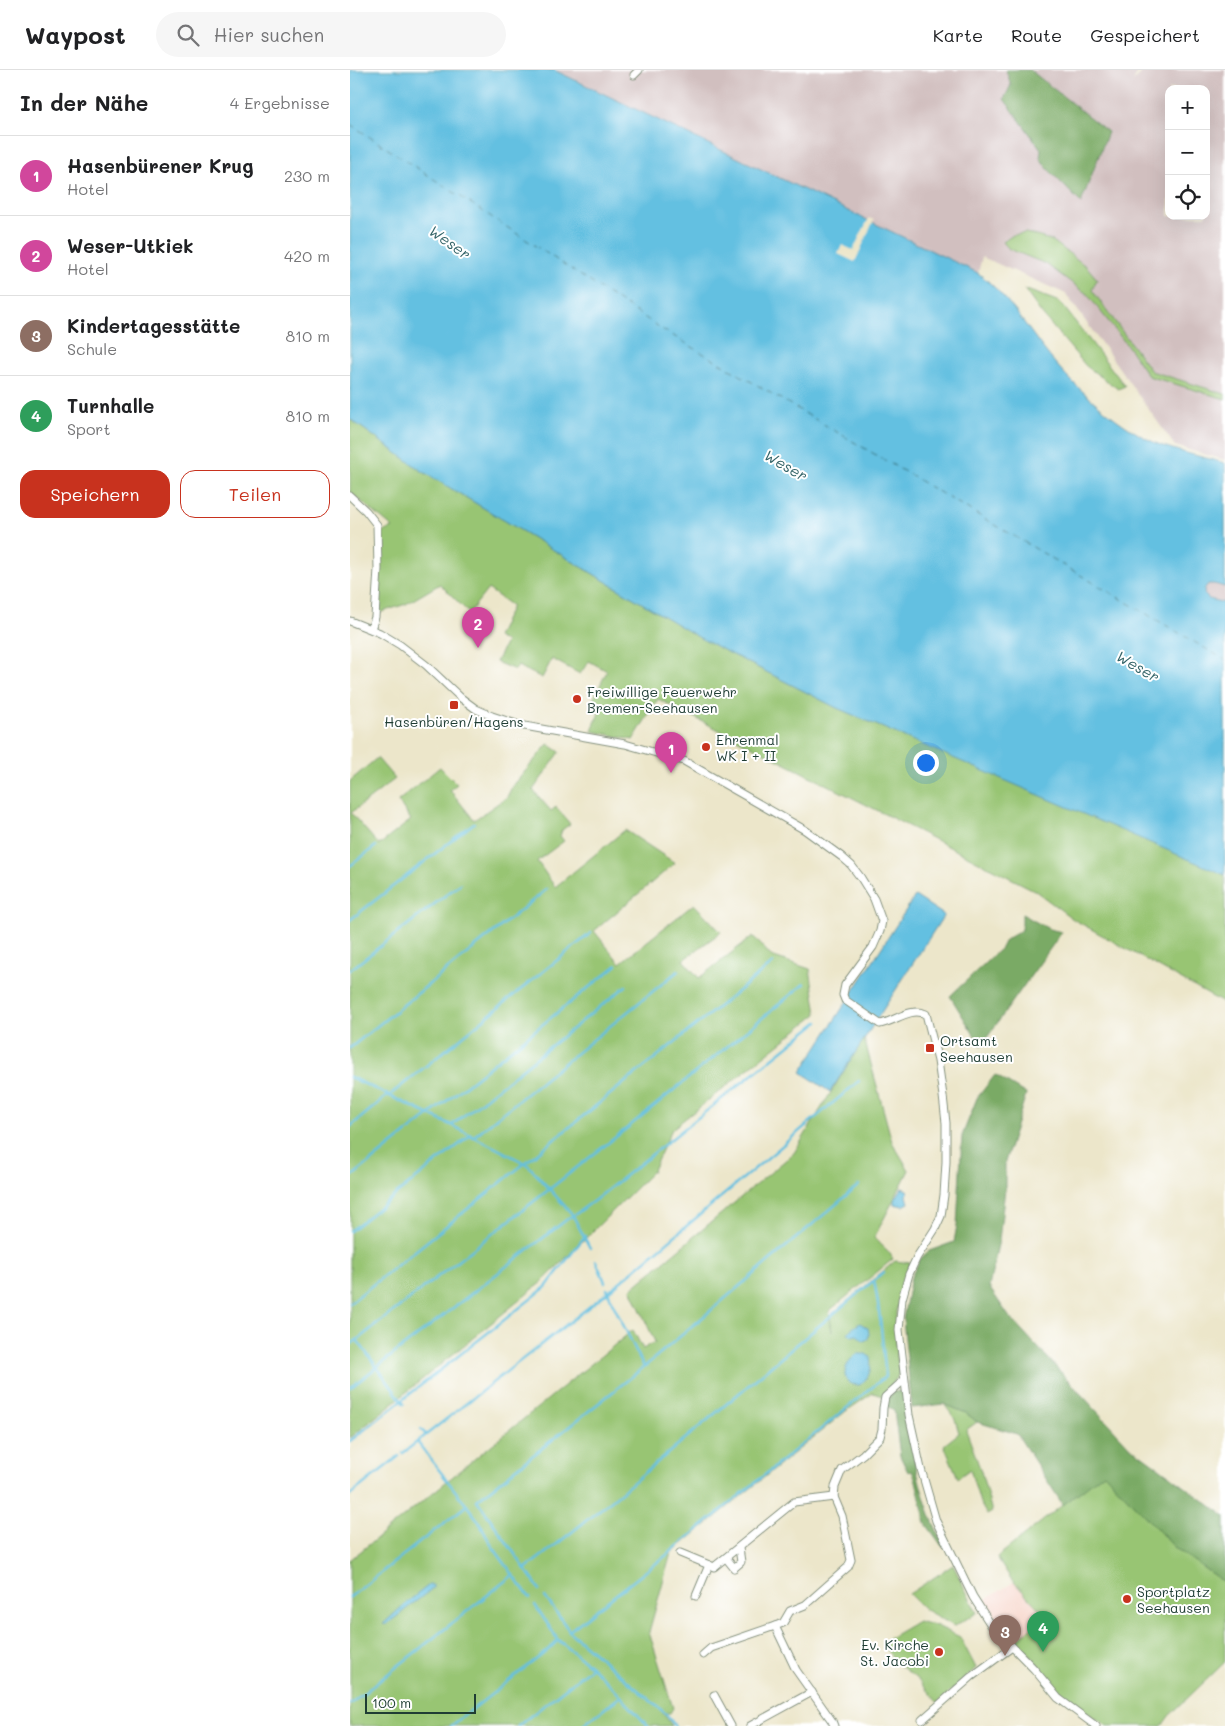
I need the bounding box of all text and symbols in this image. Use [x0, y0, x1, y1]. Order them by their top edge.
search box [156, 12, 506, 57]
text: Waypost [25, 19, 126, 50]
icon: search [174, 21, 202, 49]
text: Hier suchen [214, 22, 324, 47]
text: Karte [933, 23, 983, 47]
text: Route [1011, 23, 1062, 47]
text: Gespeichert [1090, 23, 1200, 47]
map controls [1165, 85, 1210, 220]
button: + [1165, 85, 1210, 130]
text: In der Nähe [20, 89, 148, 116]
text: 4 Ergebnisse [230, 92, 330, 113]
button: − [1165, 130, 1210, 175]
text: Hasenbürener Krug [67, 153, 254, 178]
text: 1 [32, 165, 40, 186]
text: 230 m [284, 165, 330, 186]
button: locate [1165, 175, 1210, 220]
text: Hotel [67, 178, 109, 199]
water label: Weser [425, 220, 475, 264]
text: Weser-Utkiek [67, 233, 193, 258]
text: 2 [32, 245, 40, 266]
text: 420 m [284, 245, 330, 266]
text: Hotel [67, 258, 109, 279]
text: Kindertagesstätte [67, 313, 240, 338]
text: 3 [31, 325, 41, 346]
text: 810 m [285, 325, 330, 346]
text: Schule [67, 338, 117, 359]
text: Turnhalle [67, 393, 154, 418]
text: 4 [31, 405, 41, 426]
text: 810 m [285, 405, 330, 426]
text: Sport [67, 418, 110, 439]
water label: Weser [761, 445, 812, 486]
button: Speichern [20, 470, 170, 518]
button: Teilen [180, 470, 330, 518]
pin: 2 [462, 607, 494, 648]
water label: Weser [1113, 646, 1164, 687]
place label: Freiwillige Feuerwehr Bremen-Seehausen [587, 682, 737, 717]
marker: Freiwillige Feuerwehr Bremen-Seehausen [571, 693, 583, 705]
marker: Hasenbüren/Hagens [448, 699, 460, 711]
place label: Hasenbüren/Hagens [384, 712, 524, 731]
place label: Ehrenmal WK I + II [716, 730, 779, 765]
pin: 1 [655, 732, 687, 773]
marker: Ehrenmal WK I + II [700, 741, 712, 753]
your location [913, 750, 939, 776]
place label: Ortsamt Seehausen [940, 1031, 1013, 1066]
marker: Ortsamt Seehausen [924, 1042, 936, 1054]
place label: Sportplatz Seehausen [1137, 1582, 1210, 1617]
marker: Sportplatz Seehausen [1121, 1593, 1133, 1605]
pin: 4 [1027, 1611, 1059, 1652]
pin: 3 [989, 1615, 1021, 1656]
place label: Ev. Kirche St. Jacobi [860, 1635, 929, 1670]
marker: Ev. Kirche St. Jacobi [933, 1646, 945, 1658]
scale bar [365, 1691, 476, 1714]
text: 100 m [372, 1693, 411, 1712]

